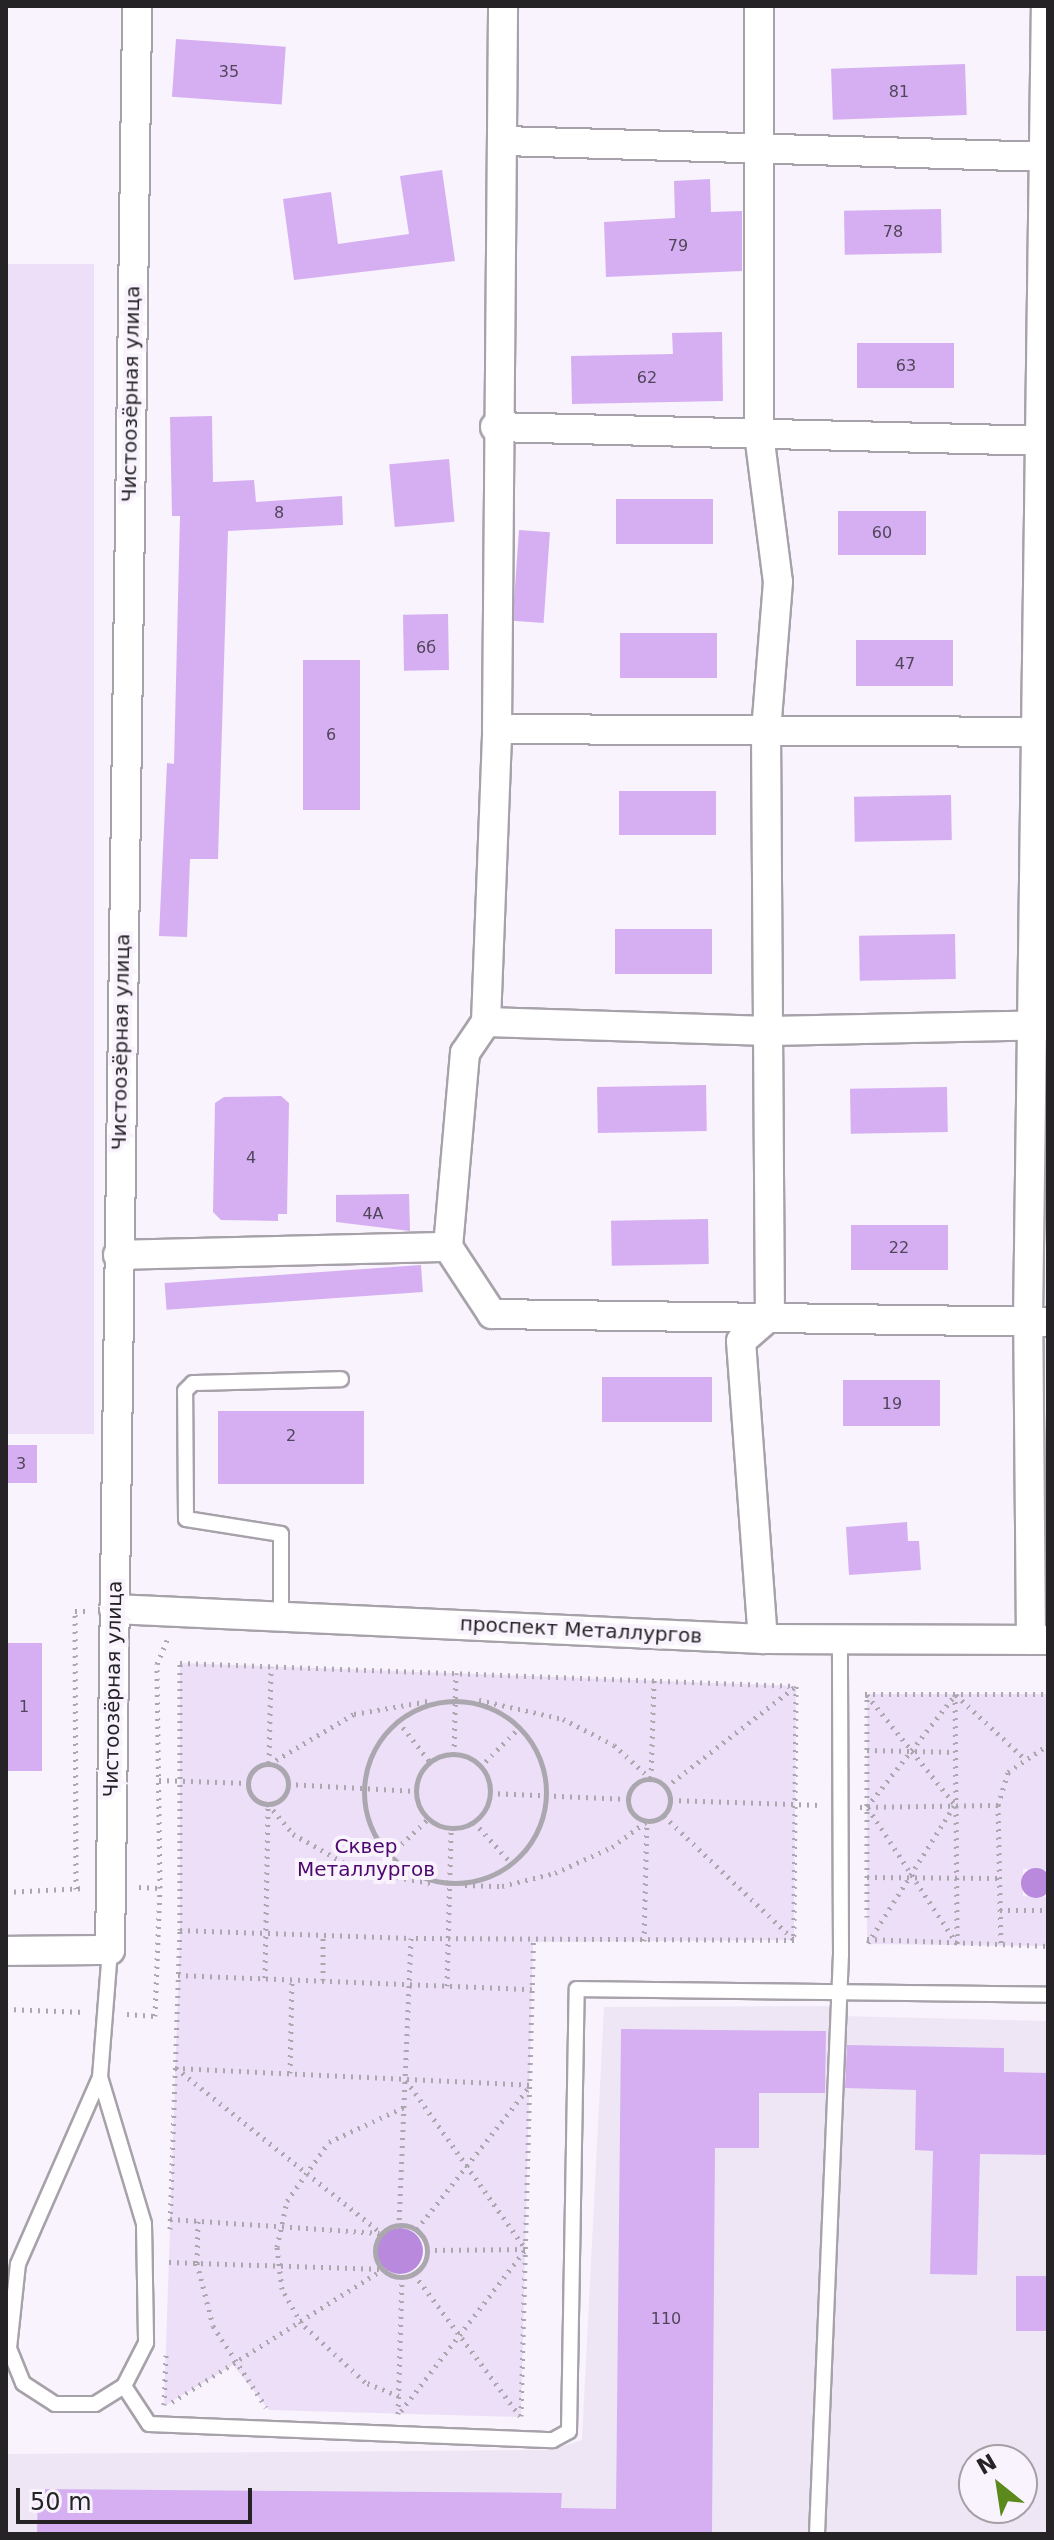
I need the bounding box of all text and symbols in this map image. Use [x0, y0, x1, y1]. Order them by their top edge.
house number: 35 [219, 62, 239, 82]
house number: 81 [889, 82, 909, 102]
house number: 78 [883, 222, 903, 242]
house number: 79 [668, 236, 688, 256]
street label: Чистоозёрная улица [117, 285, 145, 503]
house number: 63 [896, 356, 916, 376]
house number: 62 [637, 368, 657, 388]
house number: 8 [274, 503, 284, 523]
house number: 60 [872, 523, 892, 543]
house number: 6б [416, 638, 436, 658]
house number: 47 [895, 654, 915, 674]
house number: 6 [326, 725, 336, 745]
street label: Чистоозёрная улица [107, 933, 135, 1151]
house number: 4 [246, 1148, 256, 1168]
house number: 4А [362, 1204, 384, 1224]
house number: 22 [889, 1238, 909, 1258]
house number: 19 [882, 1394, 902, 1414]
house number: 2 [286, 1426, 296, 1446]
house number: 3 [16, 1454, 26, 1474]
street label: Чистоозёрная улица [99, 1580, 127, 1798]
street label: проспект Металлургов [459, 1612, 703, 1648]
house number: 1 [19, 1697, 29, 1717]
park label: Сквер Металлургов [297, 1835, 435, 1882]
house number: 110 [651, 2309, 681, 2329]
north arrow [958, 2444, 1038, 2524]
text: N [973, 2449, 1001, 2480]
scale bar [20, 2472, 256, 2522]
text: 50 m [30, 2488, 92, 2516]

